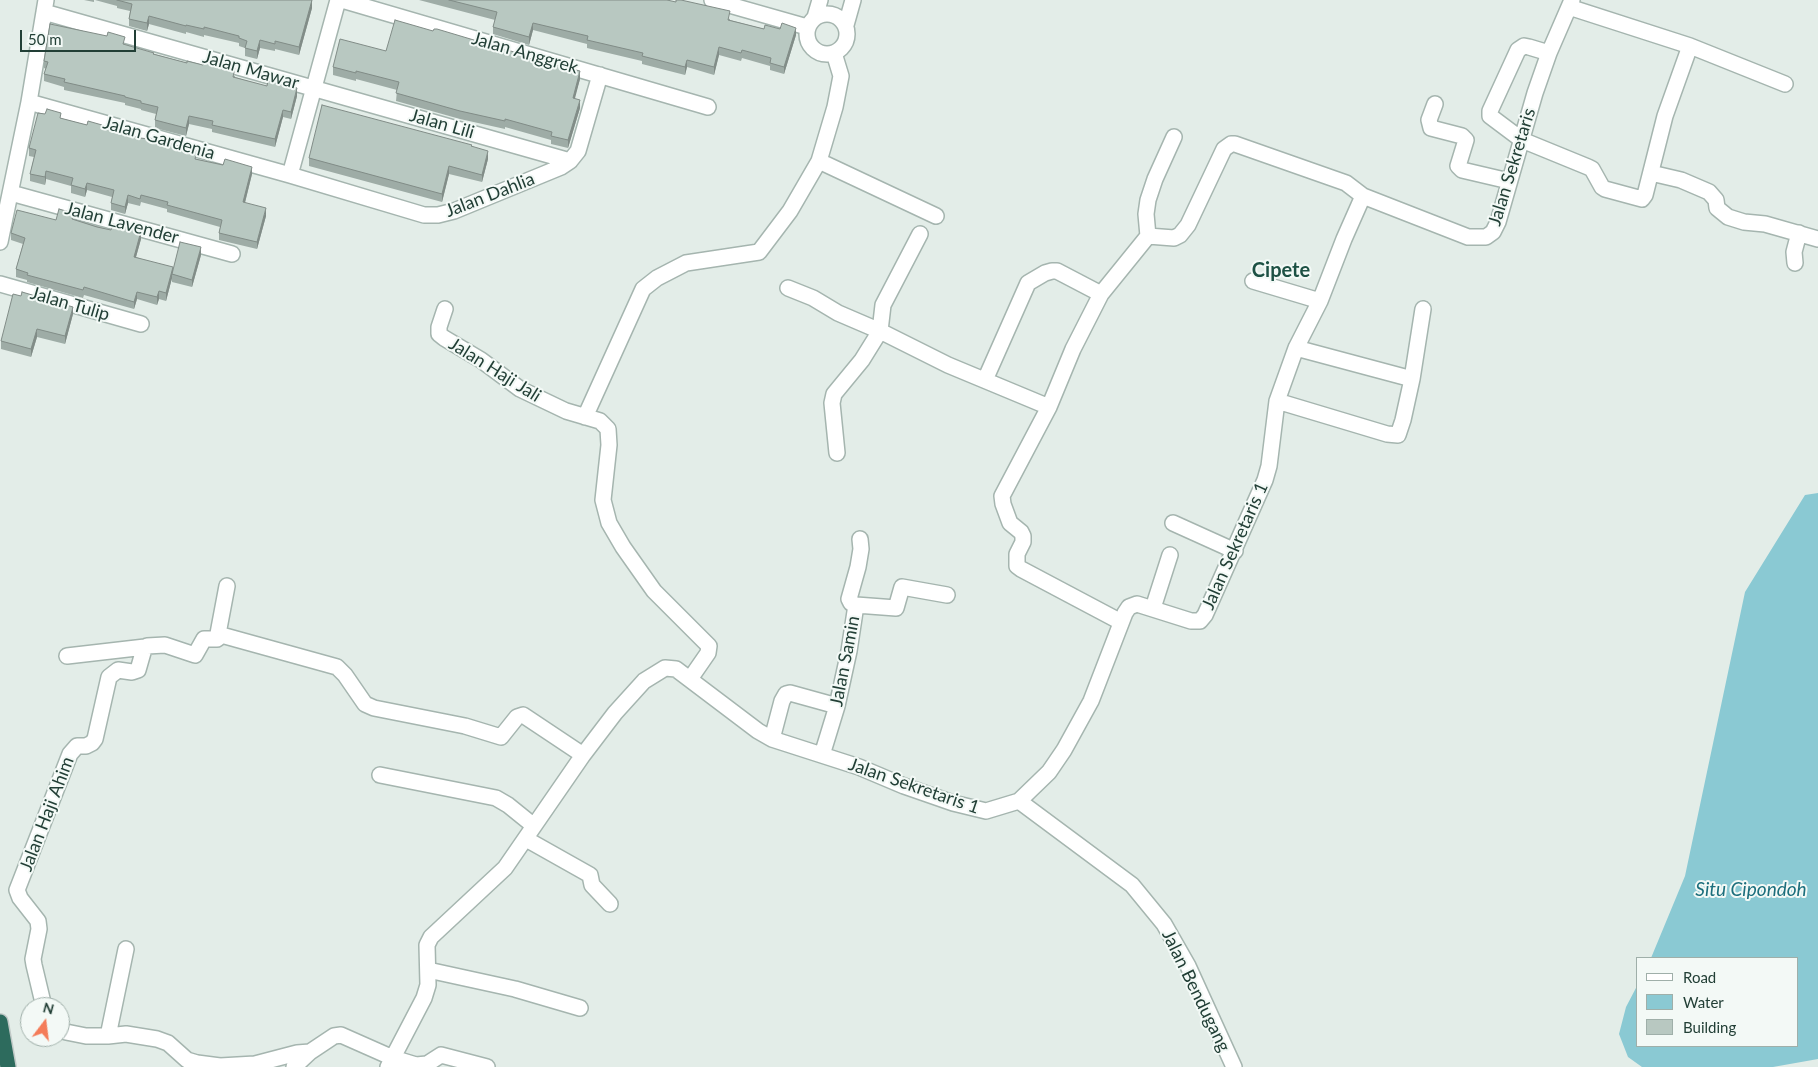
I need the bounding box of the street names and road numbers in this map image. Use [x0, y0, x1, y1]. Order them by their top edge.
street label: Jalan Anggrek [469, 27, 581, 79]
street label: Jalan Mawar [200, 46, 302, 94]
street label: Jalan Lili [407, 104, 477, 144]
street label: Jalan Sekretaris [1484, 105, 1540, 229]
street label: Jalan Gardenia [101, 112, 217, 164]
street label: Jalan Dahlia [442, 168, 538, 222]
street label: Jalan Lavender [63, 197, 181, 249]
street label: Jalan Tulip [28, 282, 112, 326]
street label: Jalan Haji Jali [445, 333, 545, 407]
street label: Jalan Sekretaris 1 [1197, 479, 1273, 613]
street label: Jalan Samin [826, 614, 864, 708]
street label: Jalan Sekretaris 1 [846, 753, 982, 819]
street label: Jalan Haji Ahim [15, 754, 79, 874]
street label: Jalan Bendugang [1157, 927, 1235, 1055]

